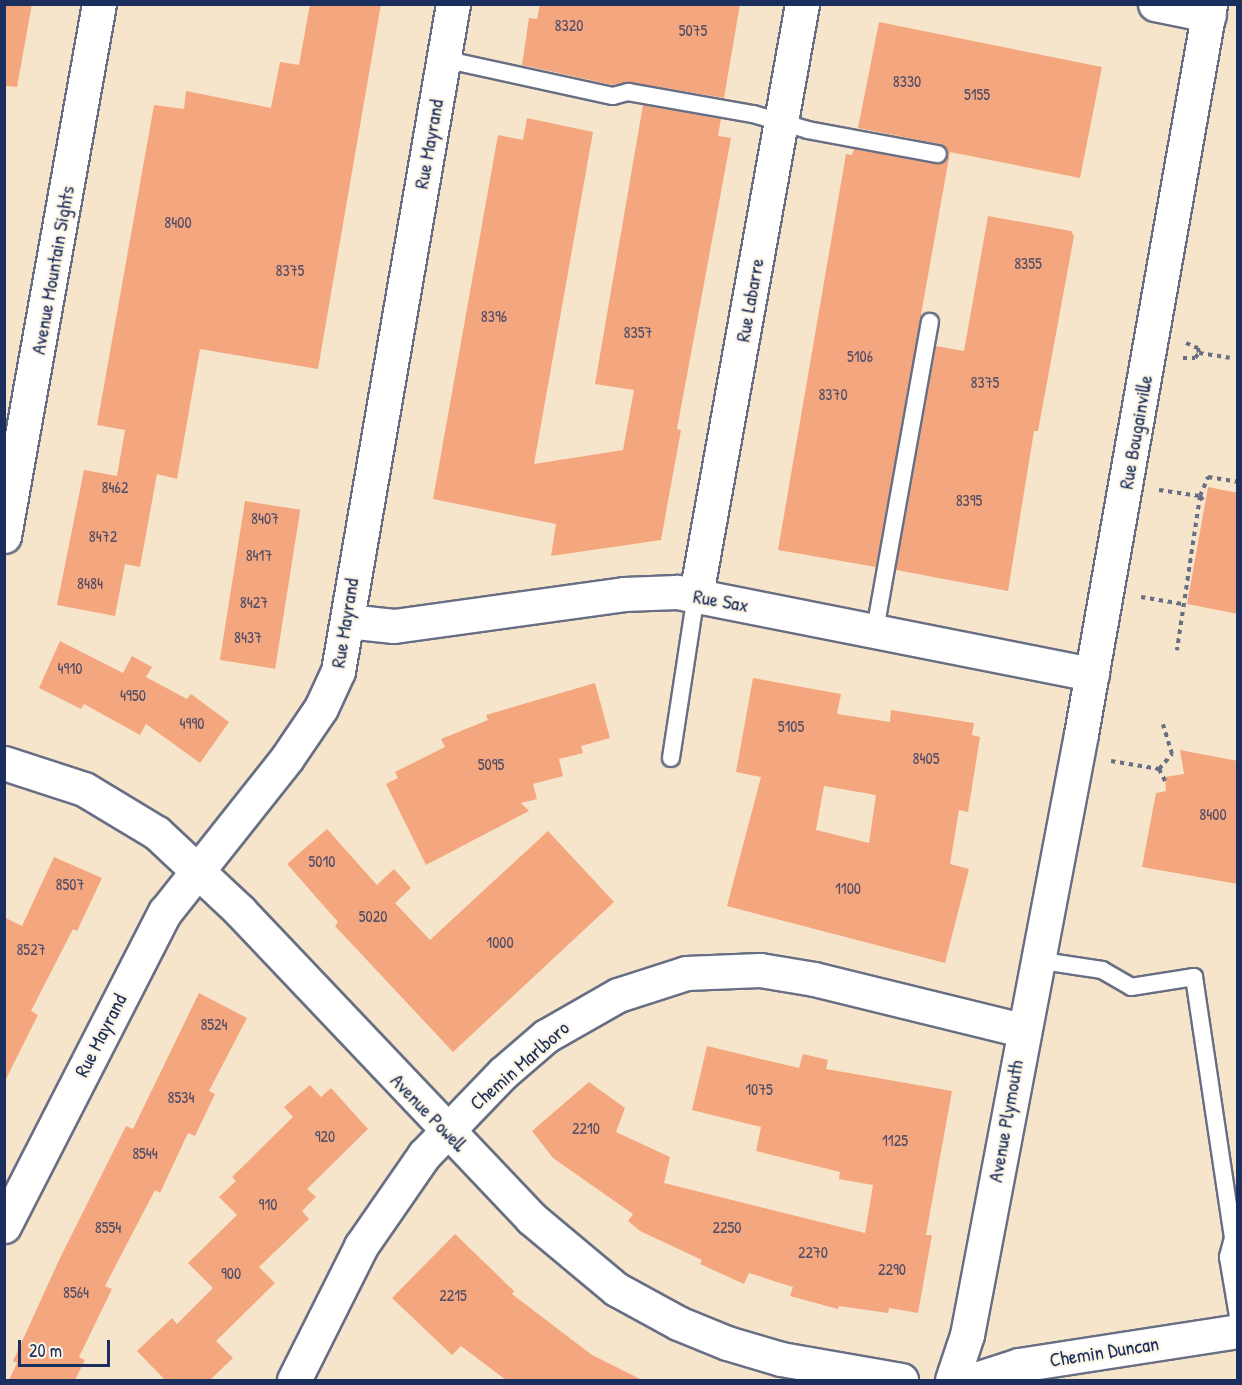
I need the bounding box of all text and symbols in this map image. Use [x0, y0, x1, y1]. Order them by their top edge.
house number: 8320 [555, 15, 583, 35]
house number: 5075 [679, 20, 707, 40]
house number: 8330 [893, 71, 921, 91]
house number: 5155 [964, 84, 990, 104]
street label: Rue Mayrand [408, 97, 448, 191]
street label: Avenue Mountain Sights [25, 184, 79, 356]
house number: 8400 [164, 212, 192, 232]
house number: 8355 [1014, 253, 1042, 273]
street label: Rue Labarre [730, 256, 768, 344]
house number: 8375 [276, 260, 304, 280]
house number: 8396 [481, 306, 507, 326]
house number: 8357 [624, 322, 652, 342]
house number: 5106 [847, 346, 873, 366]
house number: 8375 [971, 372, 999, 392]
street label: Rue Bougainville [1113, 373, 1157, 491]
house number: 8370 [818, 384, 848, 404]
house number: 8462 [102, 477, 128, 497]
house number: 8395 [956, 490, 982, 510]
house number: 8407 [251, 508, 279, 528]
house number: 8472 [89, 526, 117, 546]
house number: 8417 [246, 545, 272, 565]
house number: 8484 [77, 573, 103, 593]
street label: Rue Mayrand [325, 577, 363, 669]
street label: Rue Sax [692, 583, 750, 617]
house number: 8427 [240, 592, 268, 612]
house number: 8437 [234, 627, 262, 647]
house number: 4910 [58, 658, 82, 678]
house number: 4950 [120, 685, 146, 705]
house number: 4990 [180, 713, 204, 733]
house number: 5105 [778, 716, 804, 736]
house number: 8405 [913, 748, 939, 768]
house number: 5095 [478, 754, 504, 774]
house number: 8400 [1199, 804, 1227, 824]
house number: 5010 [309, 851, 335, 871]
house number: 8507 [56, 874, 84, 894]
house number: 1100 [835, 878, 861, 898]
house number: 5020 [359, 906, 387, 926]
house number: 1000 [486, 932, 514, 952]
house number: 8527 [16, 939, 46, 959]
street label: Rue Mayrand [69, 989, 131, 1081]
house number: 8524 [200, 1014, 228, 1034]
street label: Chemin Marlboro [464, 1015, 574, 1115]
street label: Avenue Plymouth [982, 1058, 1028, 1184]
street label: Avenue Powell [386, 1068, 472, 1156]
house number: 1075 [745, 1079, 773, 1099]
house number: 8534 [168, 1087, 194, 1107]
house number: 2210 [572, 1118, 600, 1138]
house number: 920 [315, 1126, 335, 1146]
house number: 1125 [882, 1130, 908, 1150]
house number: 8544 [132, 1143, 158, 1163]
house number: 910 [259, 1194, 277, 1214]
house number: 8554 [95, 1217, 121, 1237]
house number: 2250 [713, 1217, 741, 1237]
house number: 2270 [798, 1242, 828, 1262]
house number: 2290 [878, 1259, 906, 1279]
house number: 900 [221, 1263, 241, 1283]
house number: 8564 [63, 1282, 89, 1302]
house number: 2215 [439, 1285, 467, 1305]
scale bar [21, 1328, 112, 1366]
street label: Chemin Duncan [1048, 1331, 1160, 1371]
text: 20 m [29, 1338, 62, 1363]

